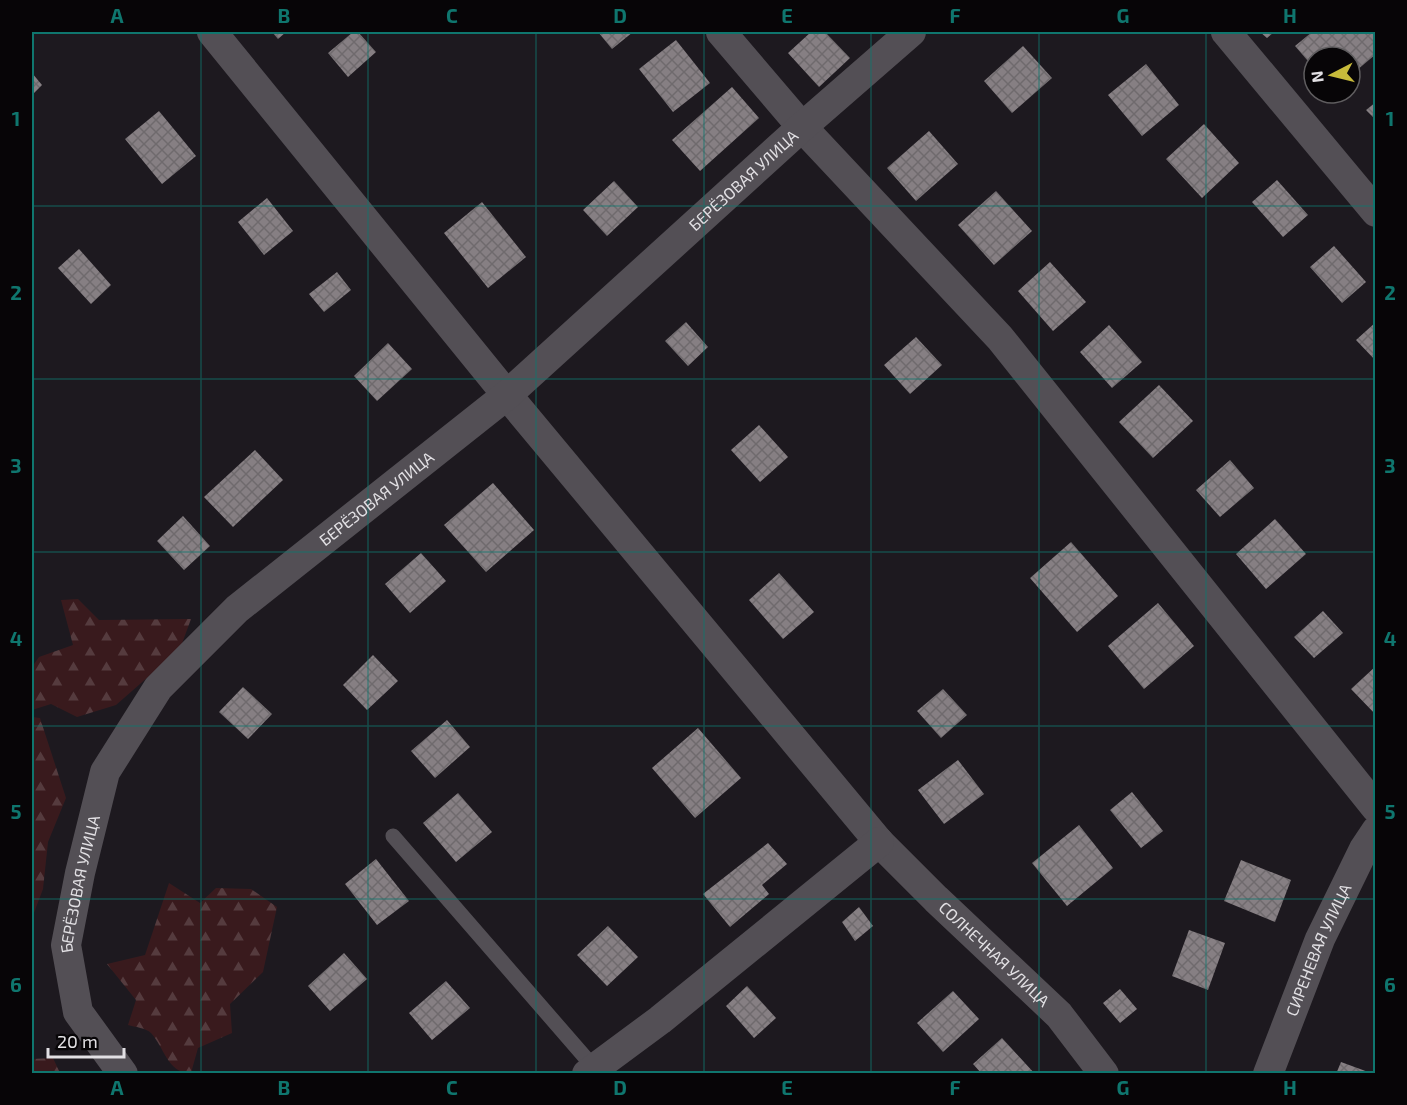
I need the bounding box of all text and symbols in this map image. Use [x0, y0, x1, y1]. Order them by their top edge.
text: A [110, 3, 124, 27]
text: B [278, 3, 290, 27]
text: C [446, 3, 458, 27]
text: D [613, 3, 627, 27]
text: E [781, 3, 793, 27]
text: F [949, 3, 961, 27]
text: G [1117, 3, 1129, 27]
text: H [1283, 3, 1297, 27]
north arrow [1302, 45, 1362, 105]
text: N [1306, 70, 1327, 84]
text: 1 [12, 106, 20, 130]
text: 1 [1386, 106, 1394, 130]
street label: БЕРЁЗОВАЯ УЛИЦА [685, 126, 801, 234]
text: 2 [10, 280, 22, 304]
text: 2 [1384, 280, 1396, 304]
street label: БЕРЁЗОВАЯ УЛИЦА [315, 447, 437, 549]
text: 3 [10, 453, 22, 477]
text: 3 [1384, 453, 1396, 477]
text: 4 [10, 626, 23, 650]
text: 4 [1384, 626, 1397, 650]
text: 5 [10, 799, 22, 823]
text: 5 [1384, 799, 1396, 823]
street label: БЕРЁЗОВАЯ УЛИЦА [56, 813, 103, 955]
street label: СИРЕНЕВАЯ УЛИЦА [1281, 880, 1355, 1019]
street label: СОЛНЕЧНАЯ УЛИЦА [936, 897, 1054, 1010]
text: 6 [10, 972, 22, 996]
text: 6 [1384, 972, 1396, 996]
scale bar [48, 1021, 124, 1059]
text: 20 m [57, 1030, 98, 1052]
text: A [110, 1075, 124, 1099]
text: B [278, 1075, 290, 1099]
text: C [446, 1075, 458, 1099]
text: D [613, 1075, 627, 1099]
text: E [781, 1075, 793, 1099]
text: F [949, 1075, 961, 1099]
text: G [1117, 1075, 1129, 1099]
text: H [1283, 1075, 1297, 1099]

